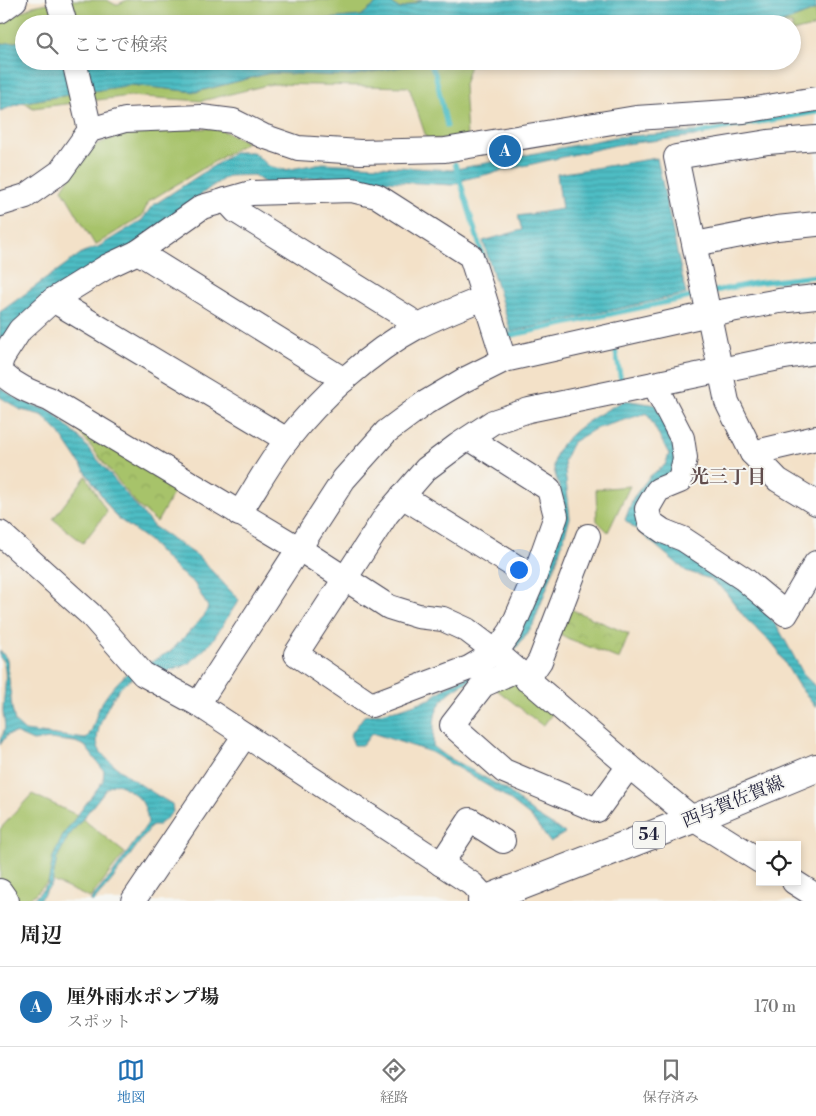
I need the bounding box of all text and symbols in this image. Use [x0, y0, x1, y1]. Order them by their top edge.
search box [15, 15, 801, 70]
icon: search [33, 29, 61, 57]
text: ここで検索 [73, 33, 168, 57]
pin: A [489, 132, 521, 170]
district label: 光三丁目 [690, 465, 766, 489]
your location [506, 557, 532, 583]
street label: 西与賀佐賀線 [679, 771, 787, 833]
road number: 54 [633, 822, 665, 848]
map controls [756, 841, 801, 886]
button: locate [756, 841, 801, 886]
text: 周辺 [20, 923, 62, 949]
text: 厘外雨水ポンプ場 [67, 985, 219, 1009]
text: A [30, 997, 42, 1017]
text: 170 m [754, 997, 796, 1017]
text: スポット [67, 1012, 131, 1032]
tab: 地図 [117, 1056, 145, 1107]
tab: 経路 [380, 1056, 408, 1107]
tab: 保存済み [643, 1056, 699, 1107]

